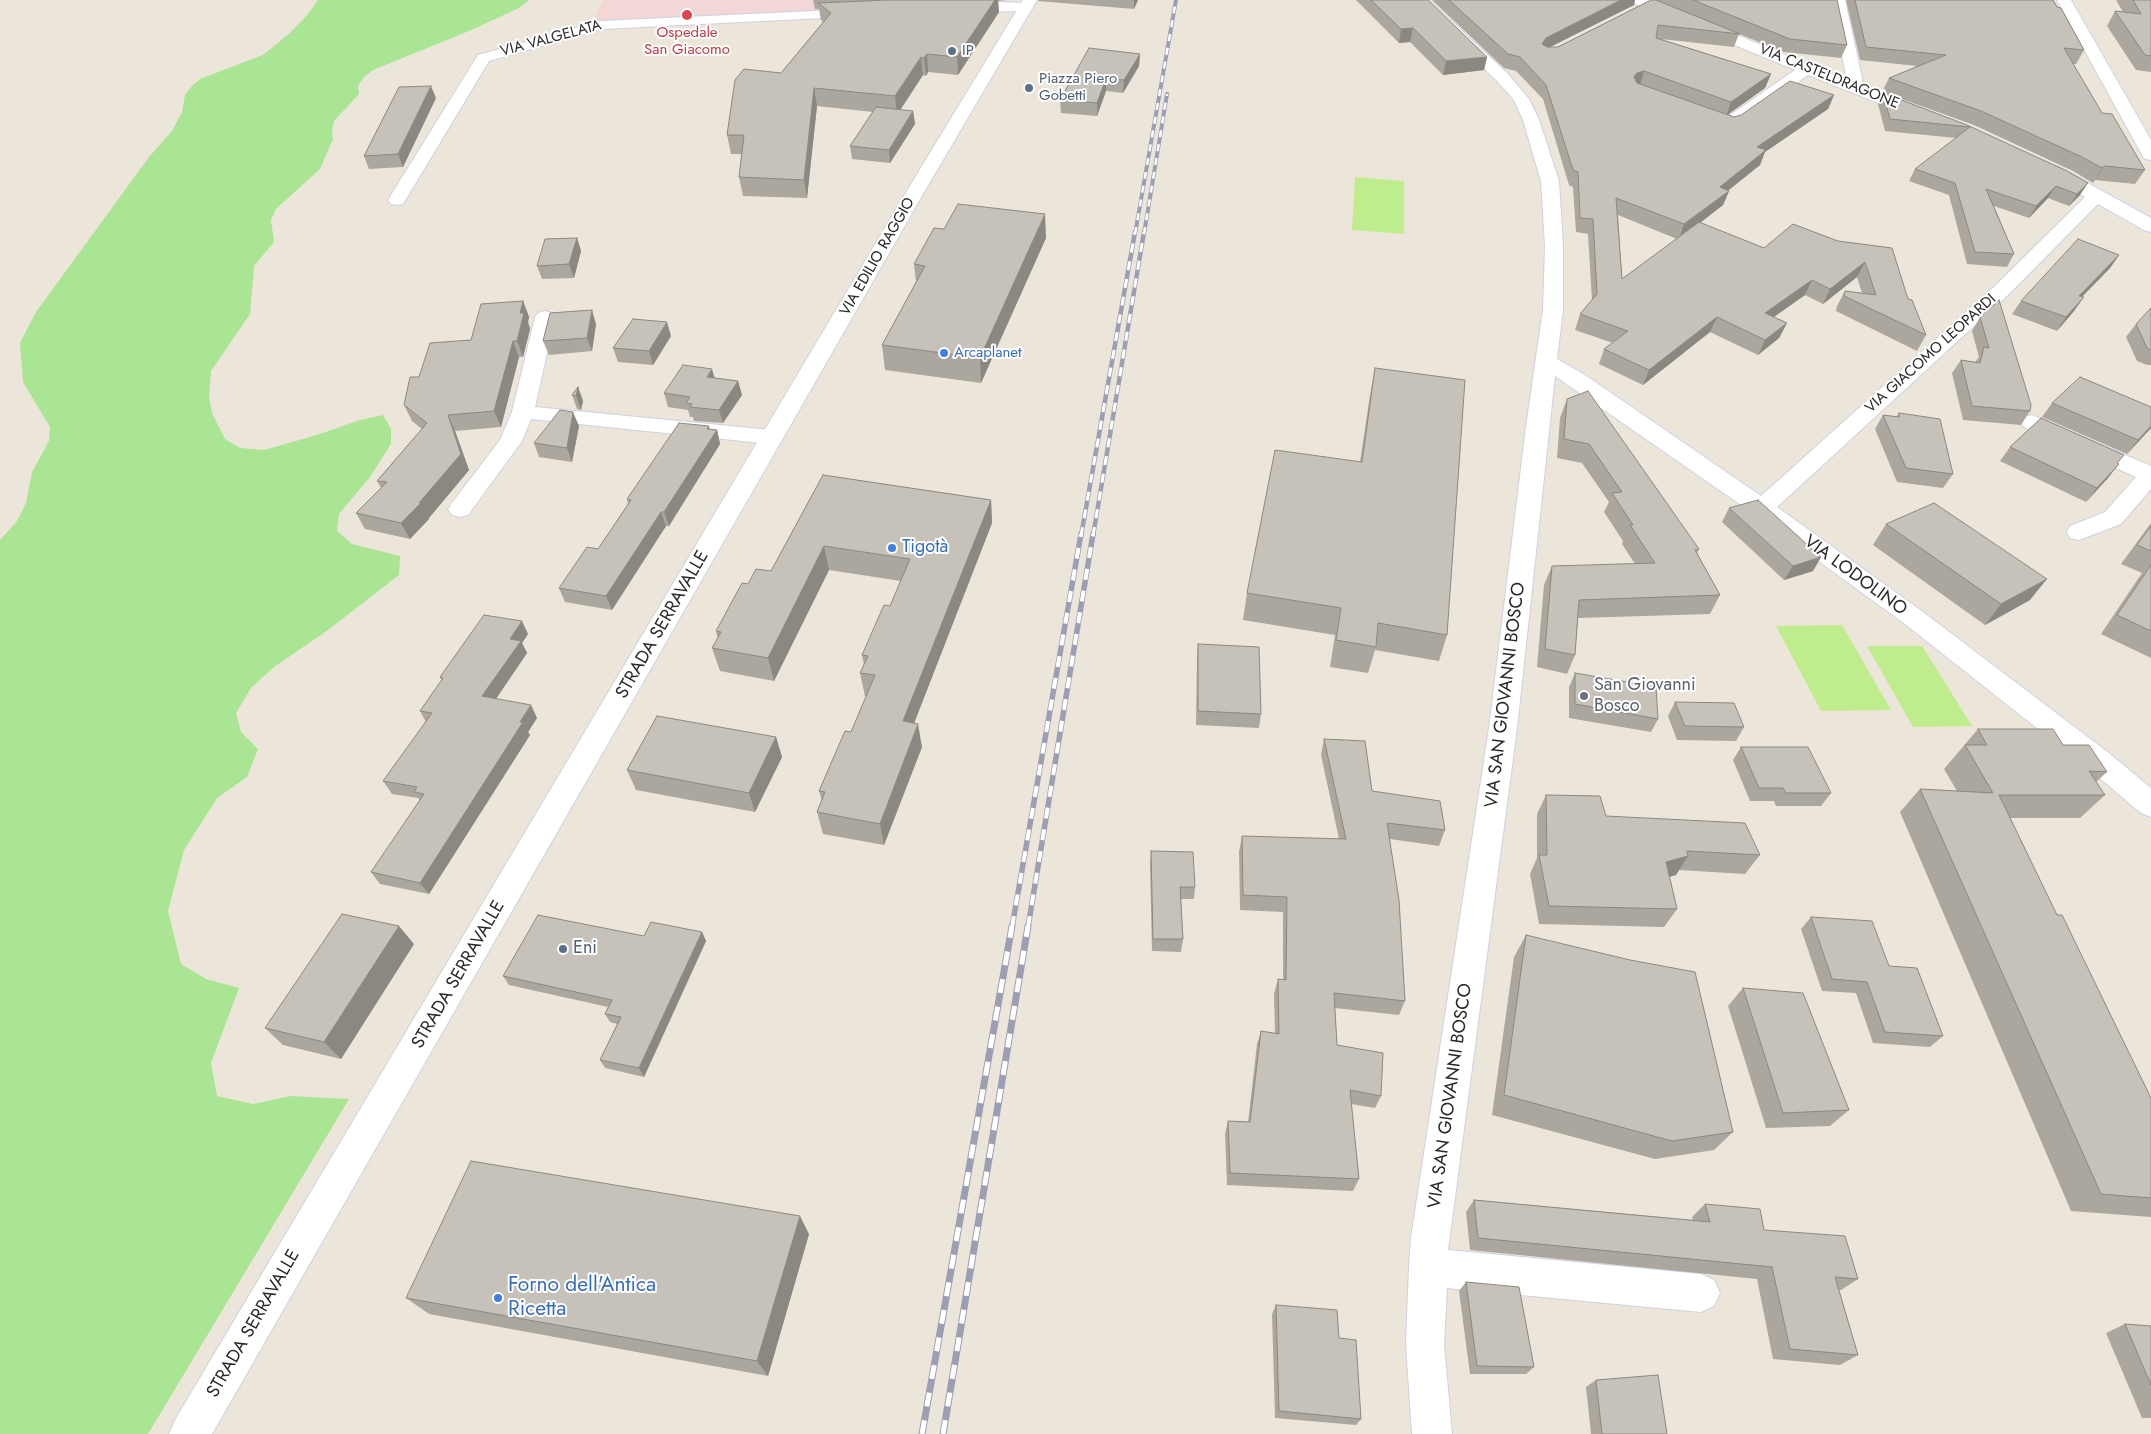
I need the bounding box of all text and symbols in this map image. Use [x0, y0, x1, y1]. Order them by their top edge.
marker: Ospedale San Giacomo [680, 8, 694, 22]
street label: VIA VALGELATA [499, 17, 603, 61]
place label: Ospedale San Giacomo [644, 24, 730, 59]
street label: VIA CASTELDRAGONE [1756, 41, 1902, 113]
place label: IP [962, 42, 974, 60]
marker: IP [946, 45, 958, 57]
place label: Piazza Piero Gobetti [1039, 70, 1117, 105]
marker: Piazza Piero Gobetti [1023, 82, 1035, 94]
street label: VIA EDILIO RAGGIO [837, 195, 919, 319]
street label: VIA GIACOMO LEOPARDI [1862, 291, 2000, 417]
place label: Arcaplanet [954, 344, 1022, 362]
marker: Arcaplanet [938, 347, 950, 359]
street label: VIA LODOLINO [1799, 531, 1911, 621]
place label: Tigotà [902, 537, 948, 559]
marker: Tigotà [886, 542, 898, 554]
street label: STRADA SERRAVALLE [612, 547, 714, 703]
street label: VIA SAN GIOVANNI BOSCO [1481, 581, 1531, 809]
place label: San Giovanni Bosco [1594, 675, 1696, 718]
marker: San Giovanni Bosco [1578, 690, 1590, 702]
street label: STRADA SERRAVALLE [408, 897, 510, 1053]
place label: Eni [573, 938, 597, 960]
marker: Eni [557, 943, 569, 955]
street label: VIA SAN GIOVANNI BOSCO [1425, 982, 1477, 1210]
street label: STRADA SERRAVALLE [203, 1246, 305, 1402]
place label: Forno dell'Antica Ricetta [508, 1273, 656, 1323]
marker: Forno dell'Antica Ricetta [492, 1292, 504, 1304]

